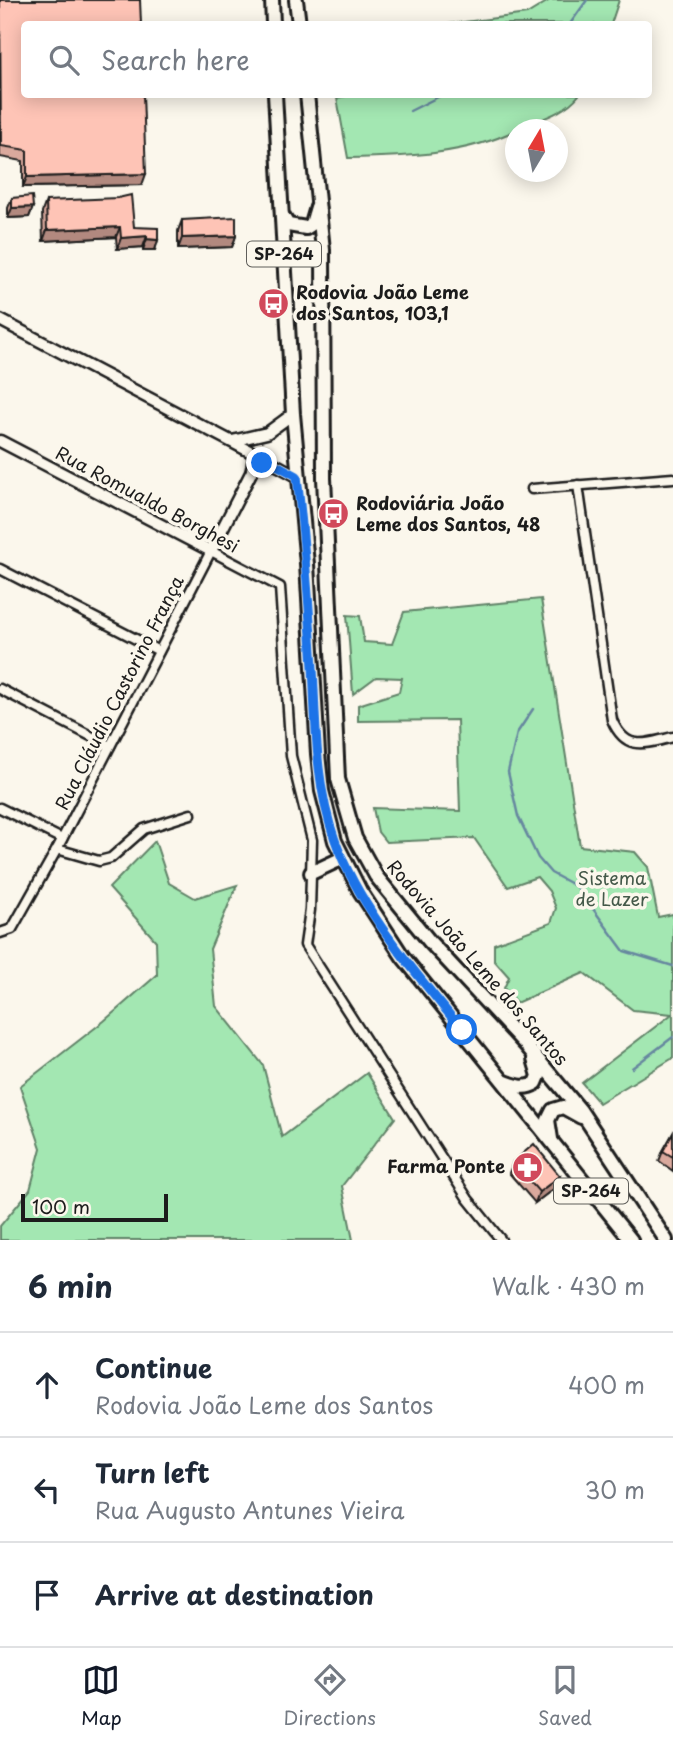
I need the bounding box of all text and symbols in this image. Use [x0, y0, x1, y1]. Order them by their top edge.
search box [21, 21, 652, 98]
text: Search here [101, 40, 250, 79]
icon: search [45, 41, 83, 79]
north arrow [505, 119, 568, 182]
road number: SP-264 [247, 242, 321, 266]
place label: Rodovia João Leme dos Santos, 103,1 [296, 278, 469, 326]
bus stop icon: Rodovia João Leme dos Santos, 103,1 [256, 286, 290, 320]
street label: Rua Romualdo Borghesi [51, 439, 244, 559]
route end [246, 447, 277, 478]
place label: Rodoviária João Leme dos Santos, 48 [356, 489, 540, 537]
bus stop icon: Rodoviária João Leme dos Santos, 48 [316, 497, 350, 531]
street label: Rua Cláudio Castorino França [48, 570, 190, 814]
street label: Rodovia João Leme dos Santos [381, 853, 575, 1071]
park label: Sistema de Lazer [576, 864, 649, 912]
route start [446, 1014, 477, 1045]
pharmacy icon: Farma Ponte [511, 1150, 545, 1184]
place label: Farma Ponte [387, 1152, 505, 1179]
road number: SP-264 [554, 1178, 628, 1204]
scale bar [21, 1191, 168, 1223]
text: 100 m [32, 1192, 90, 1220]
text: 6 min [28, 1263, 113, 1308]
text: Walk · 430 m [492, 1268, 645, 1303]
text: Continue [95, 1348, 212, 1387]
icon: ahead [28, 1366, 66, 1404]
text: 400 m [568, 1367, 645, 1402]
text: Rodovia João Leme dos Santos [95, 1387, 433, 1422]
text: Turn left [95, 1453, 210, 1492]
icon: left [28, 1471, 66, 1509]
text: 30 m [584, 1472, 645, 1507]
text: Rua Augusto Antunes Vieira [95, 1492, 405, 1527]
text: Arrive at destination [95, 1575, 374, 1614]
icon: arrive [28, 1576, 66, 1614]
tab: Map [81, 1661, 122, 1731]
tab: Directions [284, 1661, 376, 1731]
tab: Saved [538, 1661, 592, 1731]

